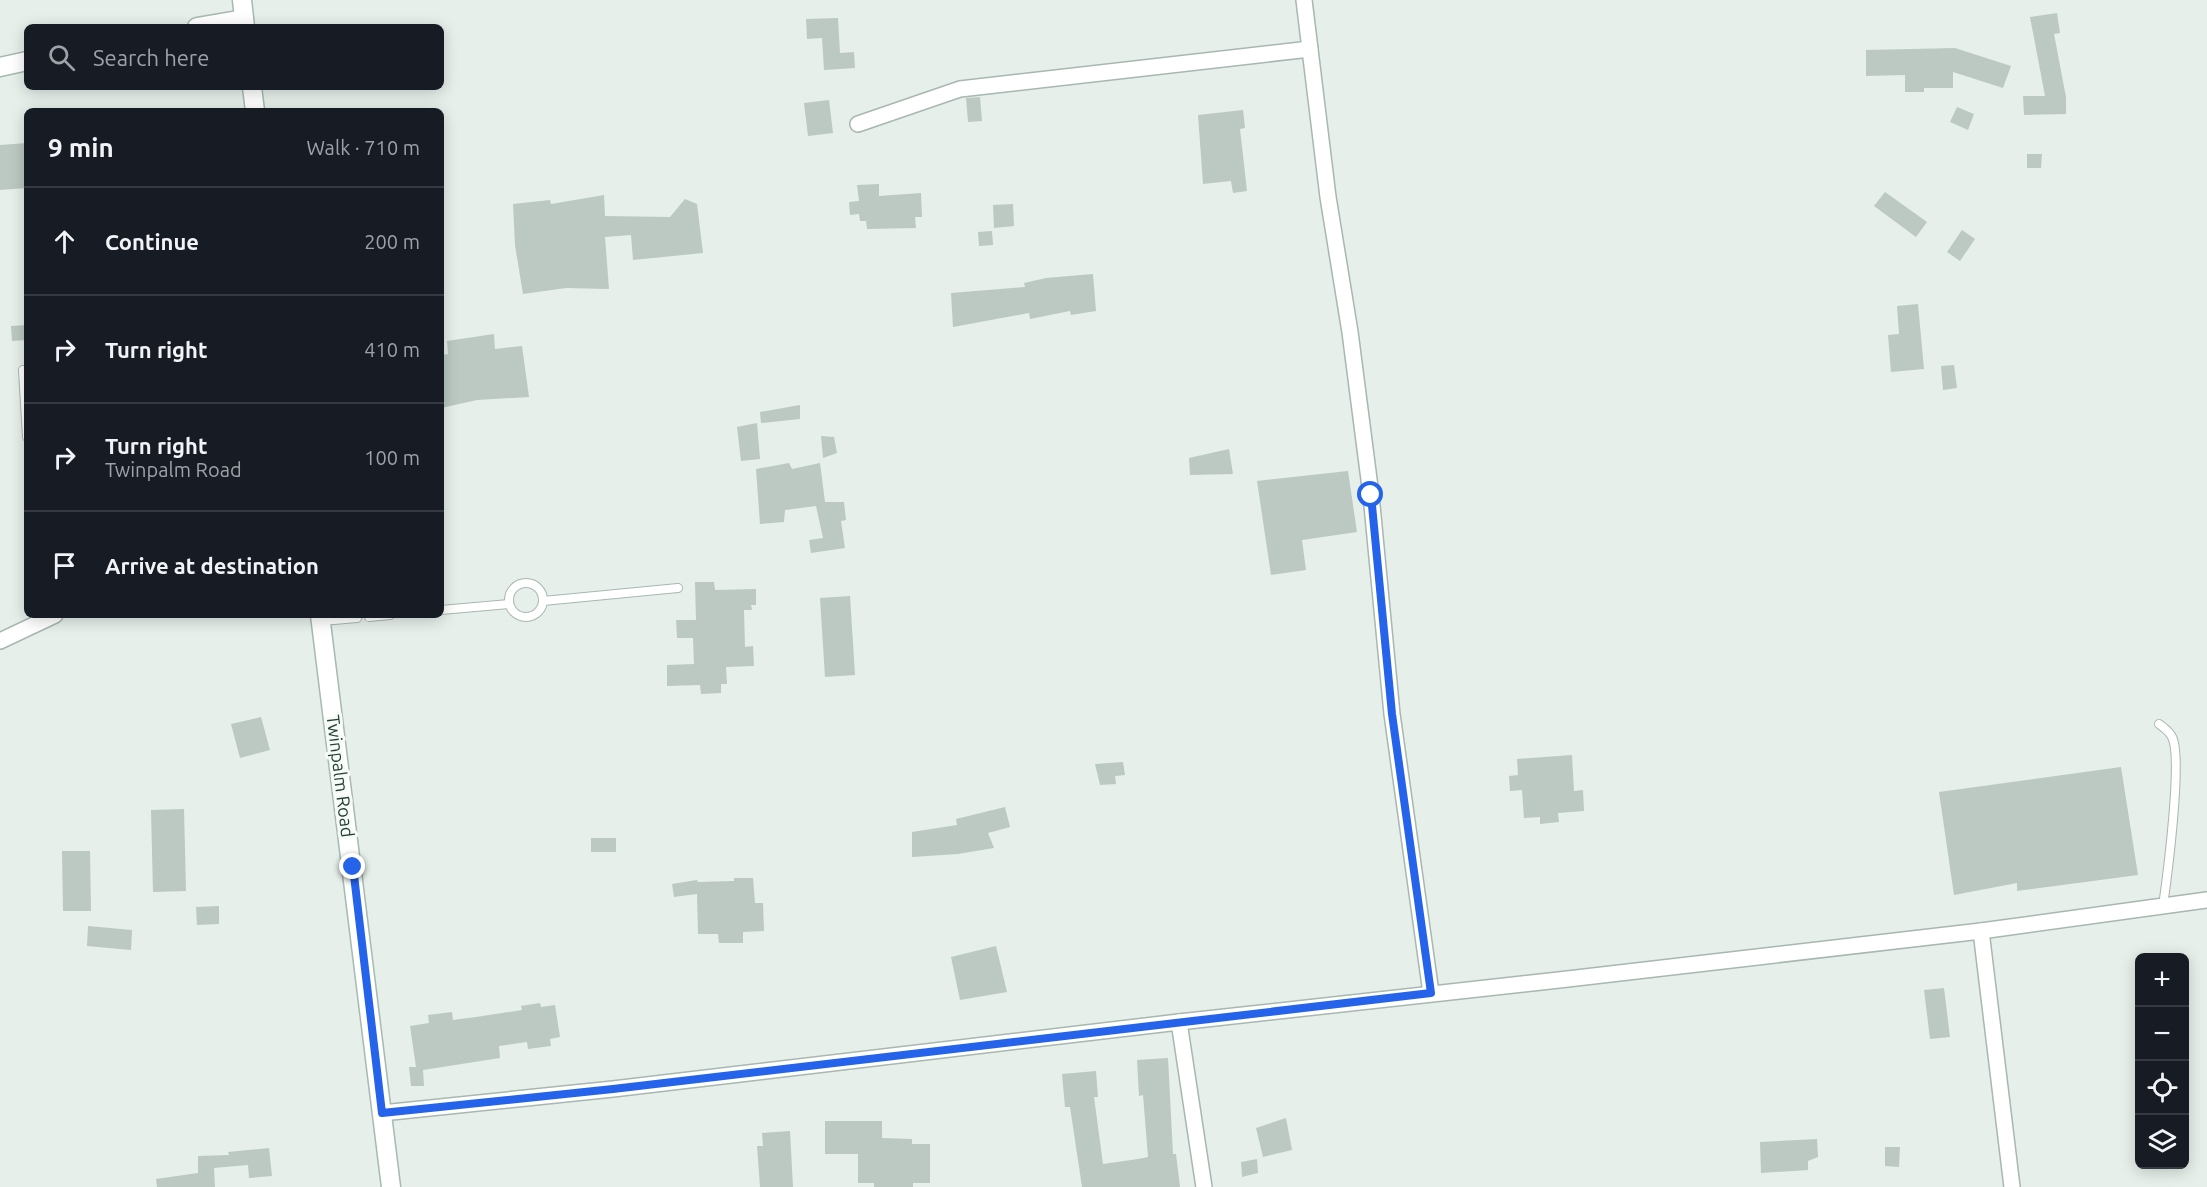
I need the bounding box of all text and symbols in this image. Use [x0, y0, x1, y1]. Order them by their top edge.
search box [24, 24, 444, 90]
icon: search [45, 41, 78, 74]
text: Search here [93, 45, 209, 70]
text: 9 min [48, 133, 114, 162]
text: Walk · 710 m [307, 136, 420, 159]
icon: ahead [48, 225, 81, 258]
text: Continue [105, 229, 199, 254]
text: 200 m [364, 230, 420, 253]
icon: right [48, 333, 81, 366]
text: Turn right [105, 337, 207, 362]
text: 410 m [364, 338, 420, 361]
text: Turn right [105, 433, 207, 458]
icon: right [48, 441, 81, 474]
text: 100 m [364, 446, 420, 469]
text: Twinpalm Road [105, 458, 242, 481]
route start [1357, 481, 1383, 507]
icon: arrive [48, 549, 81, 582]
text: Arrive at destination [105, 553, 319, 578]
street label: Twinpalm Road [324, 714, 358, 838]
route end [339, 853, 365, 879]
map controls [2135, 953, 2189, 1169]
button: + [2135, 953, 2189, 1007]
button: − [2135, 1007, 2189, 1061]
button: locate [2135, 1061, 2189, 1115]
button: layers [2135, 1115, 2189, 1169]

